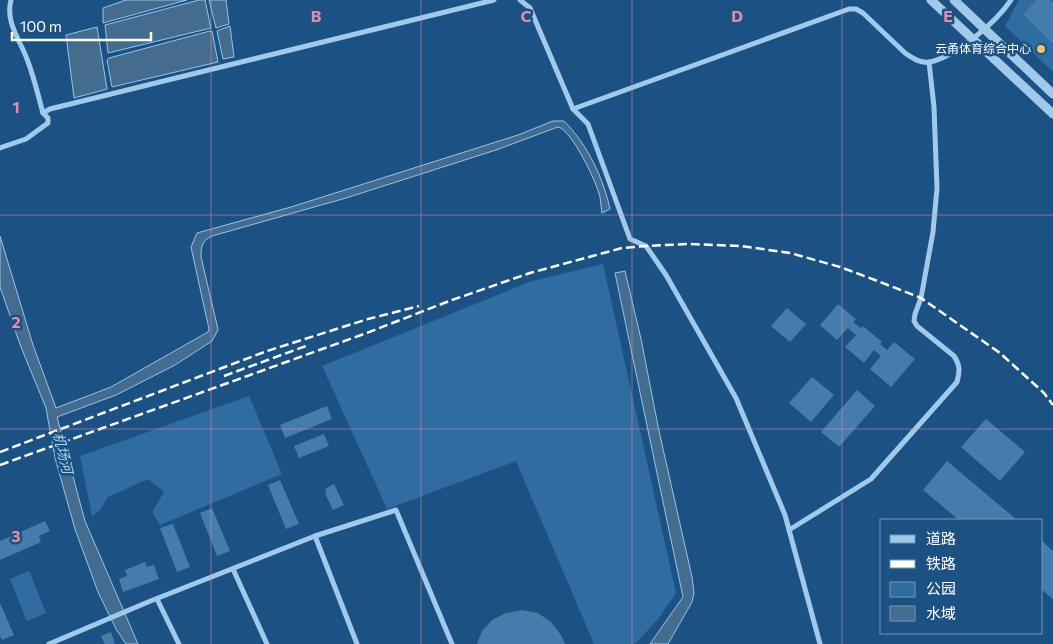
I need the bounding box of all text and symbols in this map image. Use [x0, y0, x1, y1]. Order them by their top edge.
text: B [311, 6, 322, 25]
text: C [521, 6, 532, 25]
text: D [731, 6, 743, 25]
text: E [943, 6, 953, 25]
scale bar [12, 10, 151, 42]
text: 100 m [20, 17, 62, 35]
place label: 云甬体育综合中心 [935, 41, 1031, 55]
marker: 云甬体育综合中心 [1035, 43, 1047, 55]
text: 1 [12, 97, 20, 116]
text: 2 [11, 312, 21, 331]
water label: 机场河 [50, 430, 78, 478]
legend [880, 519, 1043, 634]
text: 3 [11, 526, 21, 545]
text: 道路 [926, 529, 956, 547]
text: 铁路 [926, 554, 956, 572]
text: 公园 [926, 579, 956, 597]
text: 水域 [926, 604, 956, 622]

